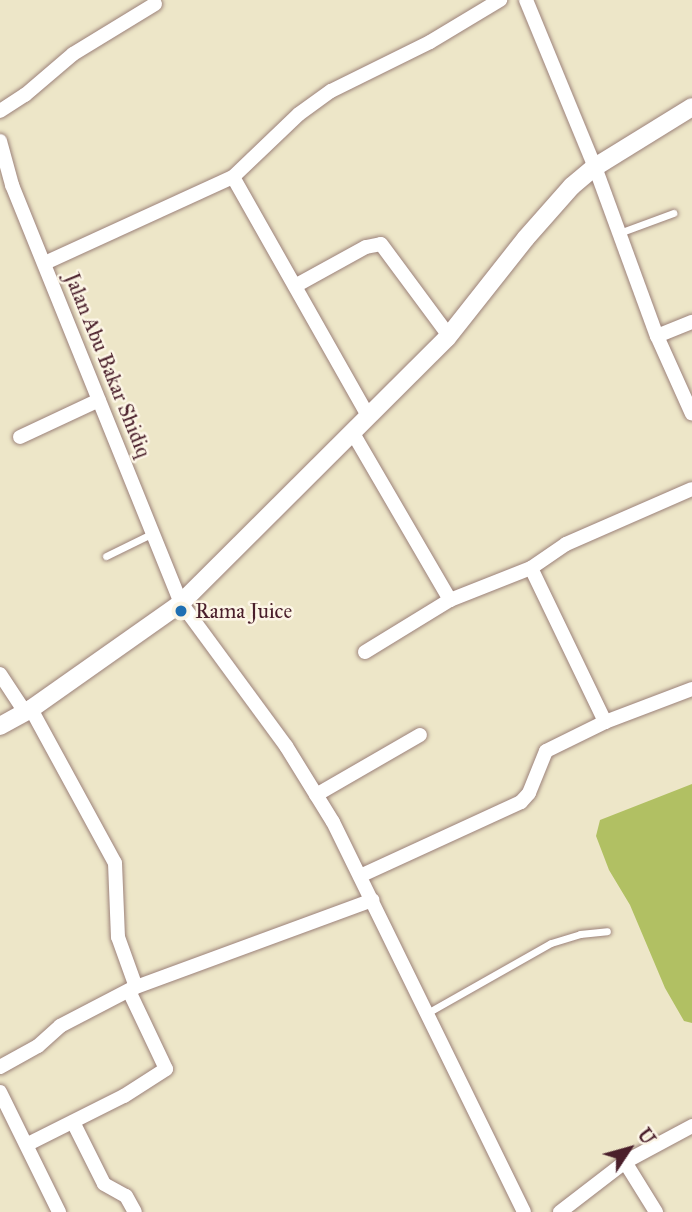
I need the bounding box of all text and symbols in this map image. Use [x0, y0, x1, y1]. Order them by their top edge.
street label: Jalan Abu Bakar Shidiq [59, 269, 157, 461]
place label: Rama Juice [195, 598, 292, 624]
marker: Rama Juice [173, 603, 189, 619]
north arrow [594, 1114, 664, 1184]
text: U [633, 1124, 660, 1149]

